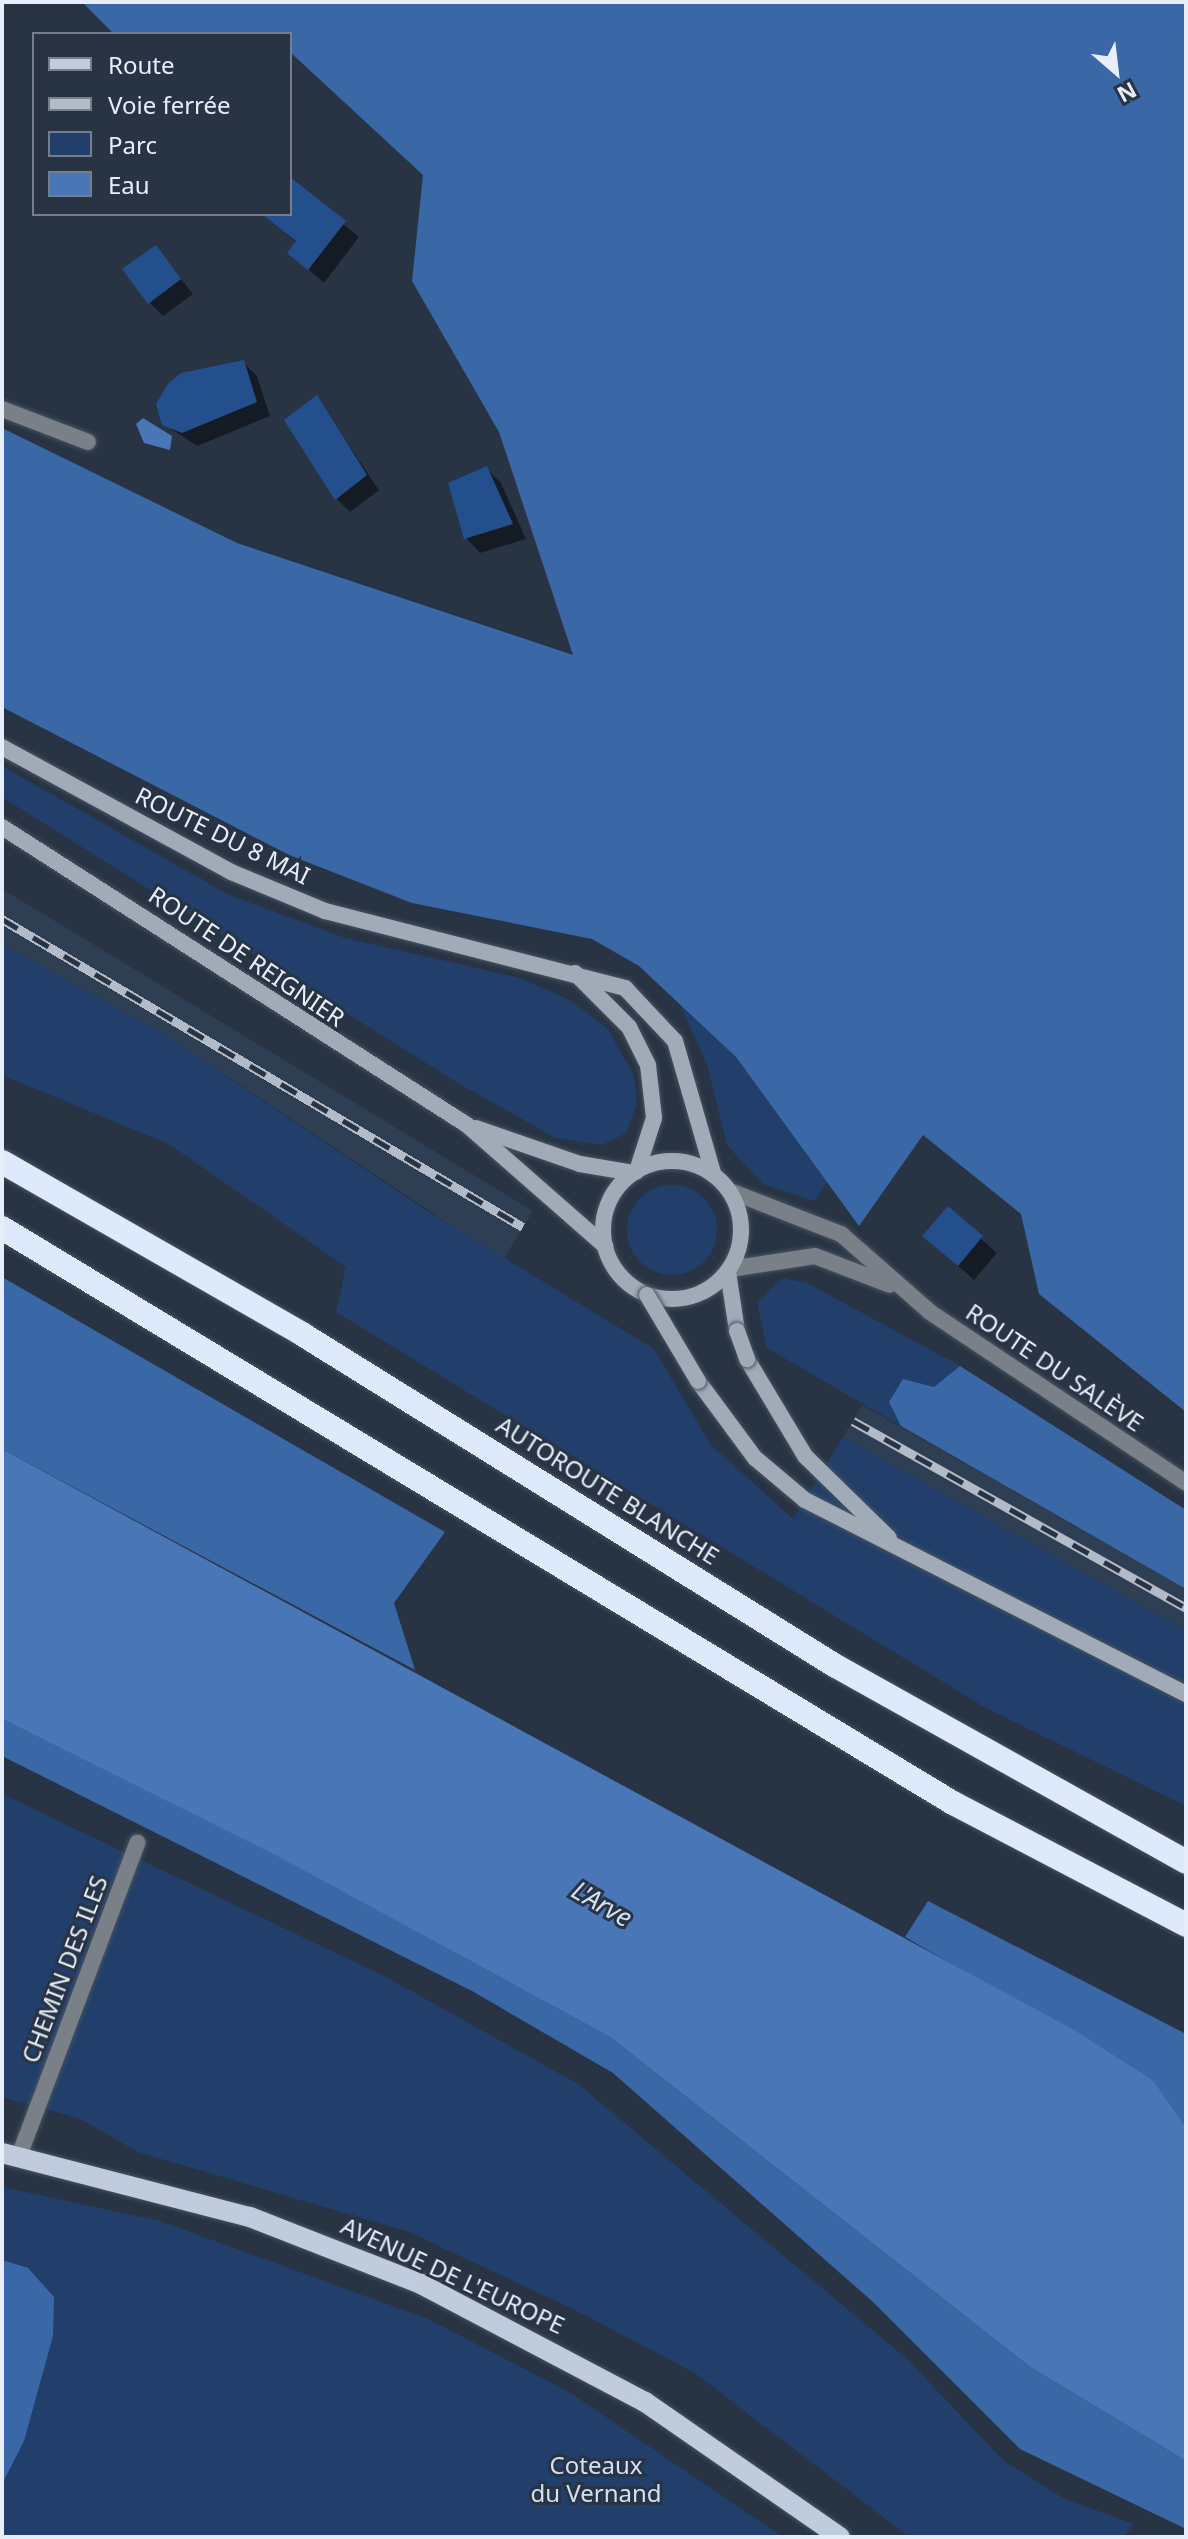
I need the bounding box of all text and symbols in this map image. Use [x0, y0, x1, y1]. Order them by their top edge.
legend [32, 32, 292, 216]
north arrow [1076, 32, 1156, 112]
text: Route [108, 48, 174, 81]
text: N [1112, 76, 1142, 111]
text: Voie ferrée [108, 88, 231, 121]
text: Parc [108, 128, 157, 161]
text: Eau [108, 168, 150, 201]
street label: ROUTE DU 8 MAI [131, 780, 315, 890]
street label: ROUTE DE REIGNIER [144, 880, 350, 1032]
street label: ROUTE DU SALÈVE [961, 1297, 1149, 1437]
street label: AUTOROUTE BLANCHE [492, 1410, 724, 1570]
street label: CHEMIN DES ILES [15, 1871, 113, 2067]
water label: L'Arve [566, 1874, 638, 1934]
street label: AVENUE DE L'EUROPE [337, 2211, 569, 2339]
park label: Coteaux du Vernand [530, 2451, 662, 2507]

